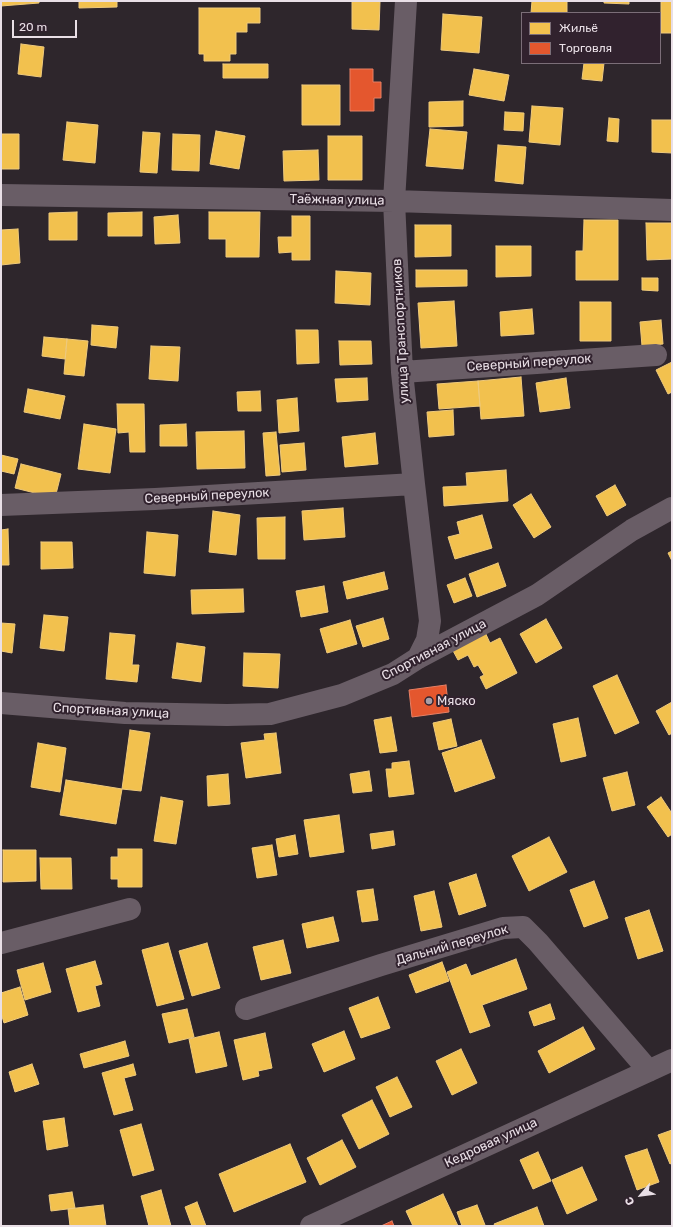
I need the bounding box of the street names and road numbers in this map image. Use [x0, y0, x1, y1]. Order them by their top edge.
street label: Таёжная улица [289, 191, 385, 209]
street label: улица Транспортников [389, 258, 413, 404]
street label: Северный переулок [466, 351, 592, 375]
street label: Северный переулок [144, 485, 270, 507]
street label: Спортивная улица [379, 616, 489, 684]
street label: Спортивная улица [53, 700, 169, 722]
street label: Дальний переулок [394, 922, 510, 968]
street label: Кедровая улица [442, 1115, 540, 1171]

